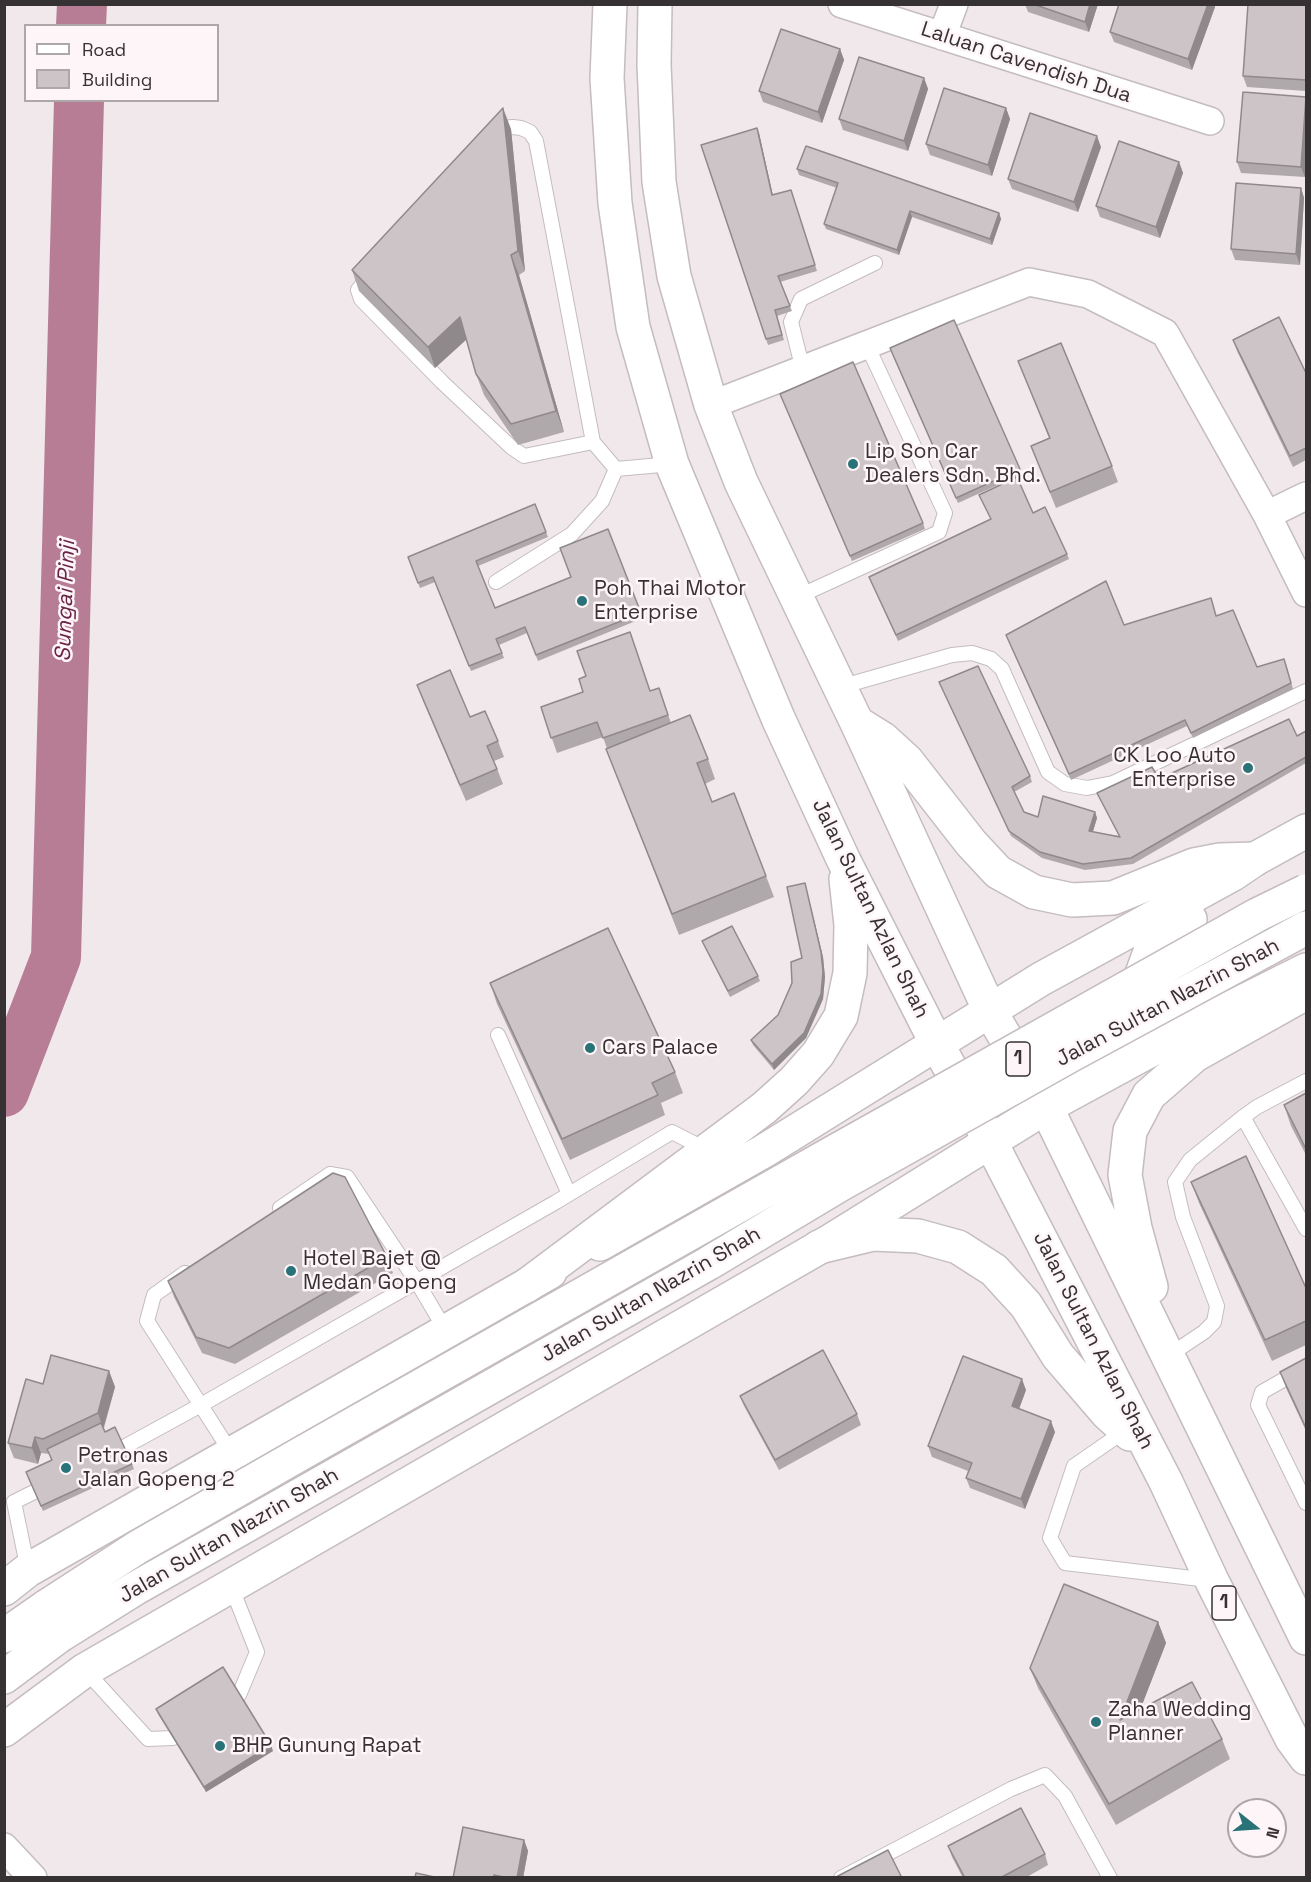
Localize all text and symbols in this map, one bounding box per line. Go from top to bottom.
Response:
street label: Laluan Cavendish Dua [918,17,1134,109]
legend [24,24,219,102]
text: Road [82,38,126,61]
text: Building [82,68,152,91]
place label: Lip Son Car Dealers Sdn. Bhd. [865,439,1041,489]
marker: Lip Son Car Dealers Sdn. Bhd. [846,457,860,471]
water label: Sungai Pinji [51,540,81,662]
place label: Poh Thai Motor Enterprise [594,576,746,626]
marker: Poh Thai Motor Enterprise [575,594,589,608]
place label: CK Loo Auto Enterprise [1113,743,1236,793]
marker: CK Loo Auto Enterprise [1241,761,1255,775]
street label: Jalan Sultan Azlan Shah [806,795,934,1023]
street label: Jalan Sultan Nazrin Shah [1052,933,1284,1073]
place label: Cars Palace [602,1035,718,1061]
marker: Cars Palace [583,1041,597,1055]
road number: 1 [1006,1042,1030,1076]
street label: Jalan Sultan Nazrin Shah [537,1222,765,1368]
street label: Jalan Sultan Azlan Shah [1027,1228,1159,1454]
place label: Hotel Bajet @ Medan Gopeng [303,1246,457,1296]
marker: Hotel Bajet @ Medan Gopeng [284,1264,298,1278]
place label: Petronas Jalan Gopeng 2 [78,1443,235,1493]
marker: Petronas Jalan Gopeng 2 [59,1461,73,1475]
street label: Jalan Sultan Nazrin Shah [115,1463,343,1609]
road number: 1 [1212,1586,1236,1620]
place label: Zaha Wedding Planner [1108,1697,1252,1747]
marker: Zaha Wedding Planner [1089,1715,1103,1729]
place label: BHP Gunung Rapat [232,1733,422,1759]
marker: BHP Gunung Rapat [213,1739,227,1753]
north arrow [1227,1798,1287,1858]
text: N [1261,1825,1284,1841]

